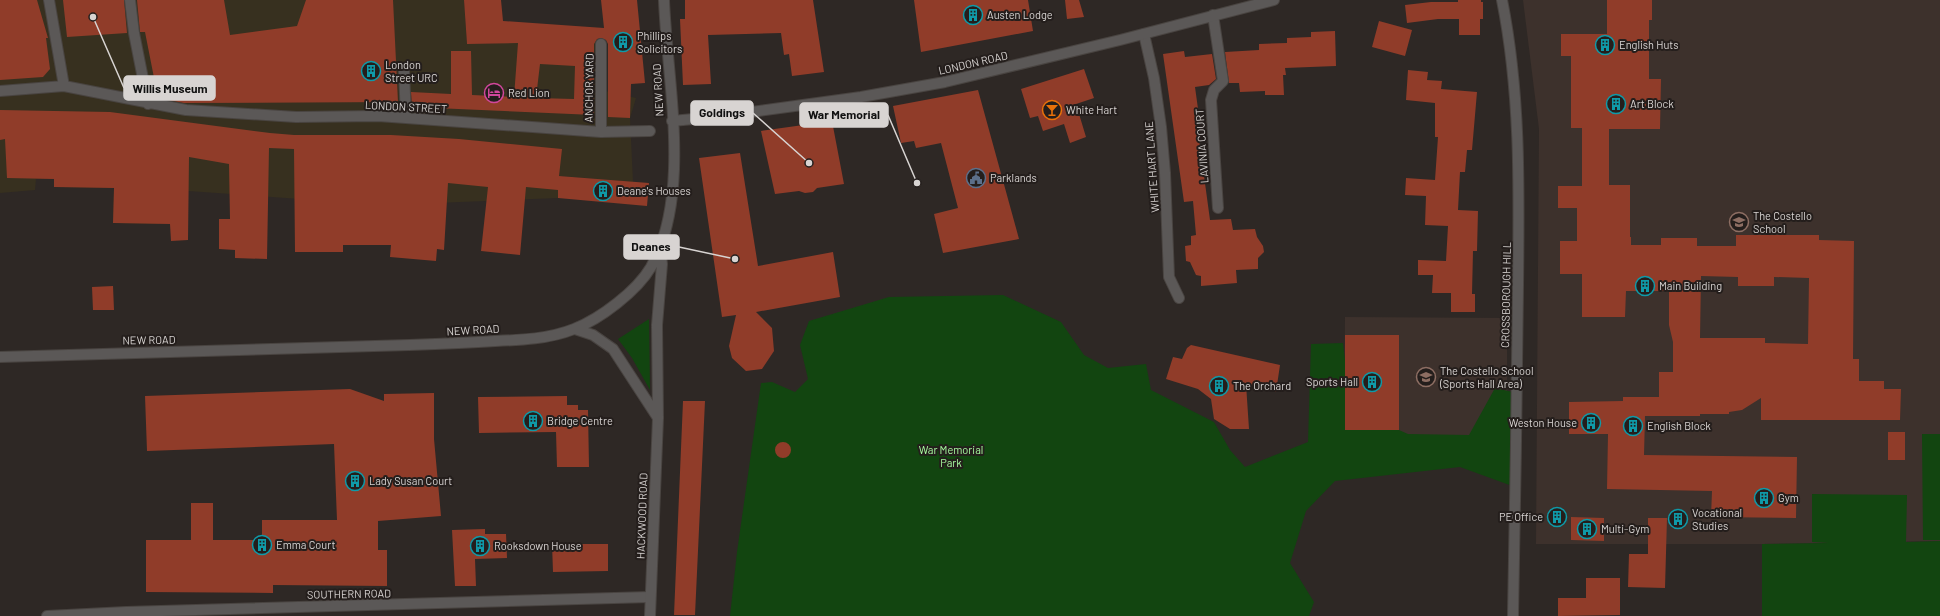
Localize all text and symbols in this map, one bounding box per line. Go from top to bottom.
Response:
building icon: Austen Lodge [962,4,984,26]
place label: Austen Lodge [987,8,1053,21]
place label: Phillips Solicitors [637,29,682,55]
building icon: Phillips Solicitors [612,31,634,53]
building icon: English Huts [1594,34,1616,56]
place label: English Huts [1619,38,1679,51]
street label: LONDON ROAD [937,48,1009,77]
street label: ANCHOR YARD [581,53,596,123]
place label: London Street URC [385,58,438,84]
building icon: London Street URC [360,60,382,82]
street label: NEW ROAD [650,63,665,117]
callout: Willis Museum [124,76,215,100]
text: Willis Museum [132,81,208,95]
hotel icon: Red Lion [483,82,505,104]
place label: Red Lion [508,86,550,99]
building icon: Art Block [1605,93,1627,115]
place label: Art Block [1630,97,1674,110]
street label: LONDON STREET [365,98,447,115]
bar icon: White Hart [1041,99,1063,121]
callout: Goldings [691,101,753,125]
callout: War Memorial [800,103,888,127]
place label: White Hart [1066,103,1117,116]
text: Goldings [699,105,745,119]
text: War Memorial [808,107,880,121]
street label: LAVINIA COURT [1192,108,1211,184]
street label: WHITE HART LANE [1142,121,1161,213]
public building icon: Parklands [965,167,987,189]
place label: Parklands [990,171,1037,184]
building icon: Deane's Houses [592,180,614,202]
place label: Deane's Houses [617,184,691,197]
place label: The Costello School [1753,209,1812,235]
school or university icon: The Costello School [1728,211,1750,233]
callout: Deanes [624,235,679,259]
text: Deanes [631,239,671,253]
street label: CROSSBOROUGH HILL [1498,242,1513,348]
building icon: Main Building [1634,275,1656,297]
place label: Main Building [1659,279,1722,292]
street label: NEW ROAD [446,322,500,337]
street label: NEW ROAD [122,333,176,346]
place label: The Costello School (Sports Hall Area) [1439,364,1534,390]
school or university icon: The Costello School (Sports Hall Area) [1415,366,1437,388]
building icon: Sports Hall [1361,371,1383,393]
building icon: The Orchard [1208,375,1230,397]
place label: Sports Hall [1306,375,1358,388]
place label: The Orchard [1233,379,1291,392]
building icon: Bridge Centre [522,410,544,432]
building icon: Weston House [1580,412,1602,434]
place label: Bridge Centre [547,414,613,427]
building icon: English Block [1622,415,1644,437]
place label: Weston House [1509,416,1577,429]
place label: English Block [1647,419,1711,432]
park label: War Memorial Park [919,443,983,469]
building icon: Lady Susan Court [344,470,366,492]
street label: HACKWOOD ROAD [633,472,650,559]
place label: Lady Susan Court [369,474,452,487]
building icon: Gym [1753,487,1775,509]
place label: Gym [1778,491,1799,504]
building icon: PE Office [1546,506,1568,528]
place label: Vocational Studies [1692,506,1742,532]
building icon: Vocational Studies [1667,508,1689,530]
place label: PE Office [1499,510,1543,523]
building icon: Multi-Gym [1576,518,1598,540]
place label: Multi-Gym [1601,522,1649,535]
building icon: Emma Court [251,534,273,556]
building icon: Rooksdown House [469,535,491,557]
place label: Emma Court [276,538,335,551]
place label: Rooksdown House [494,539,582,552]
street label: SOUTHERN ROAD [307,586,391,601]

